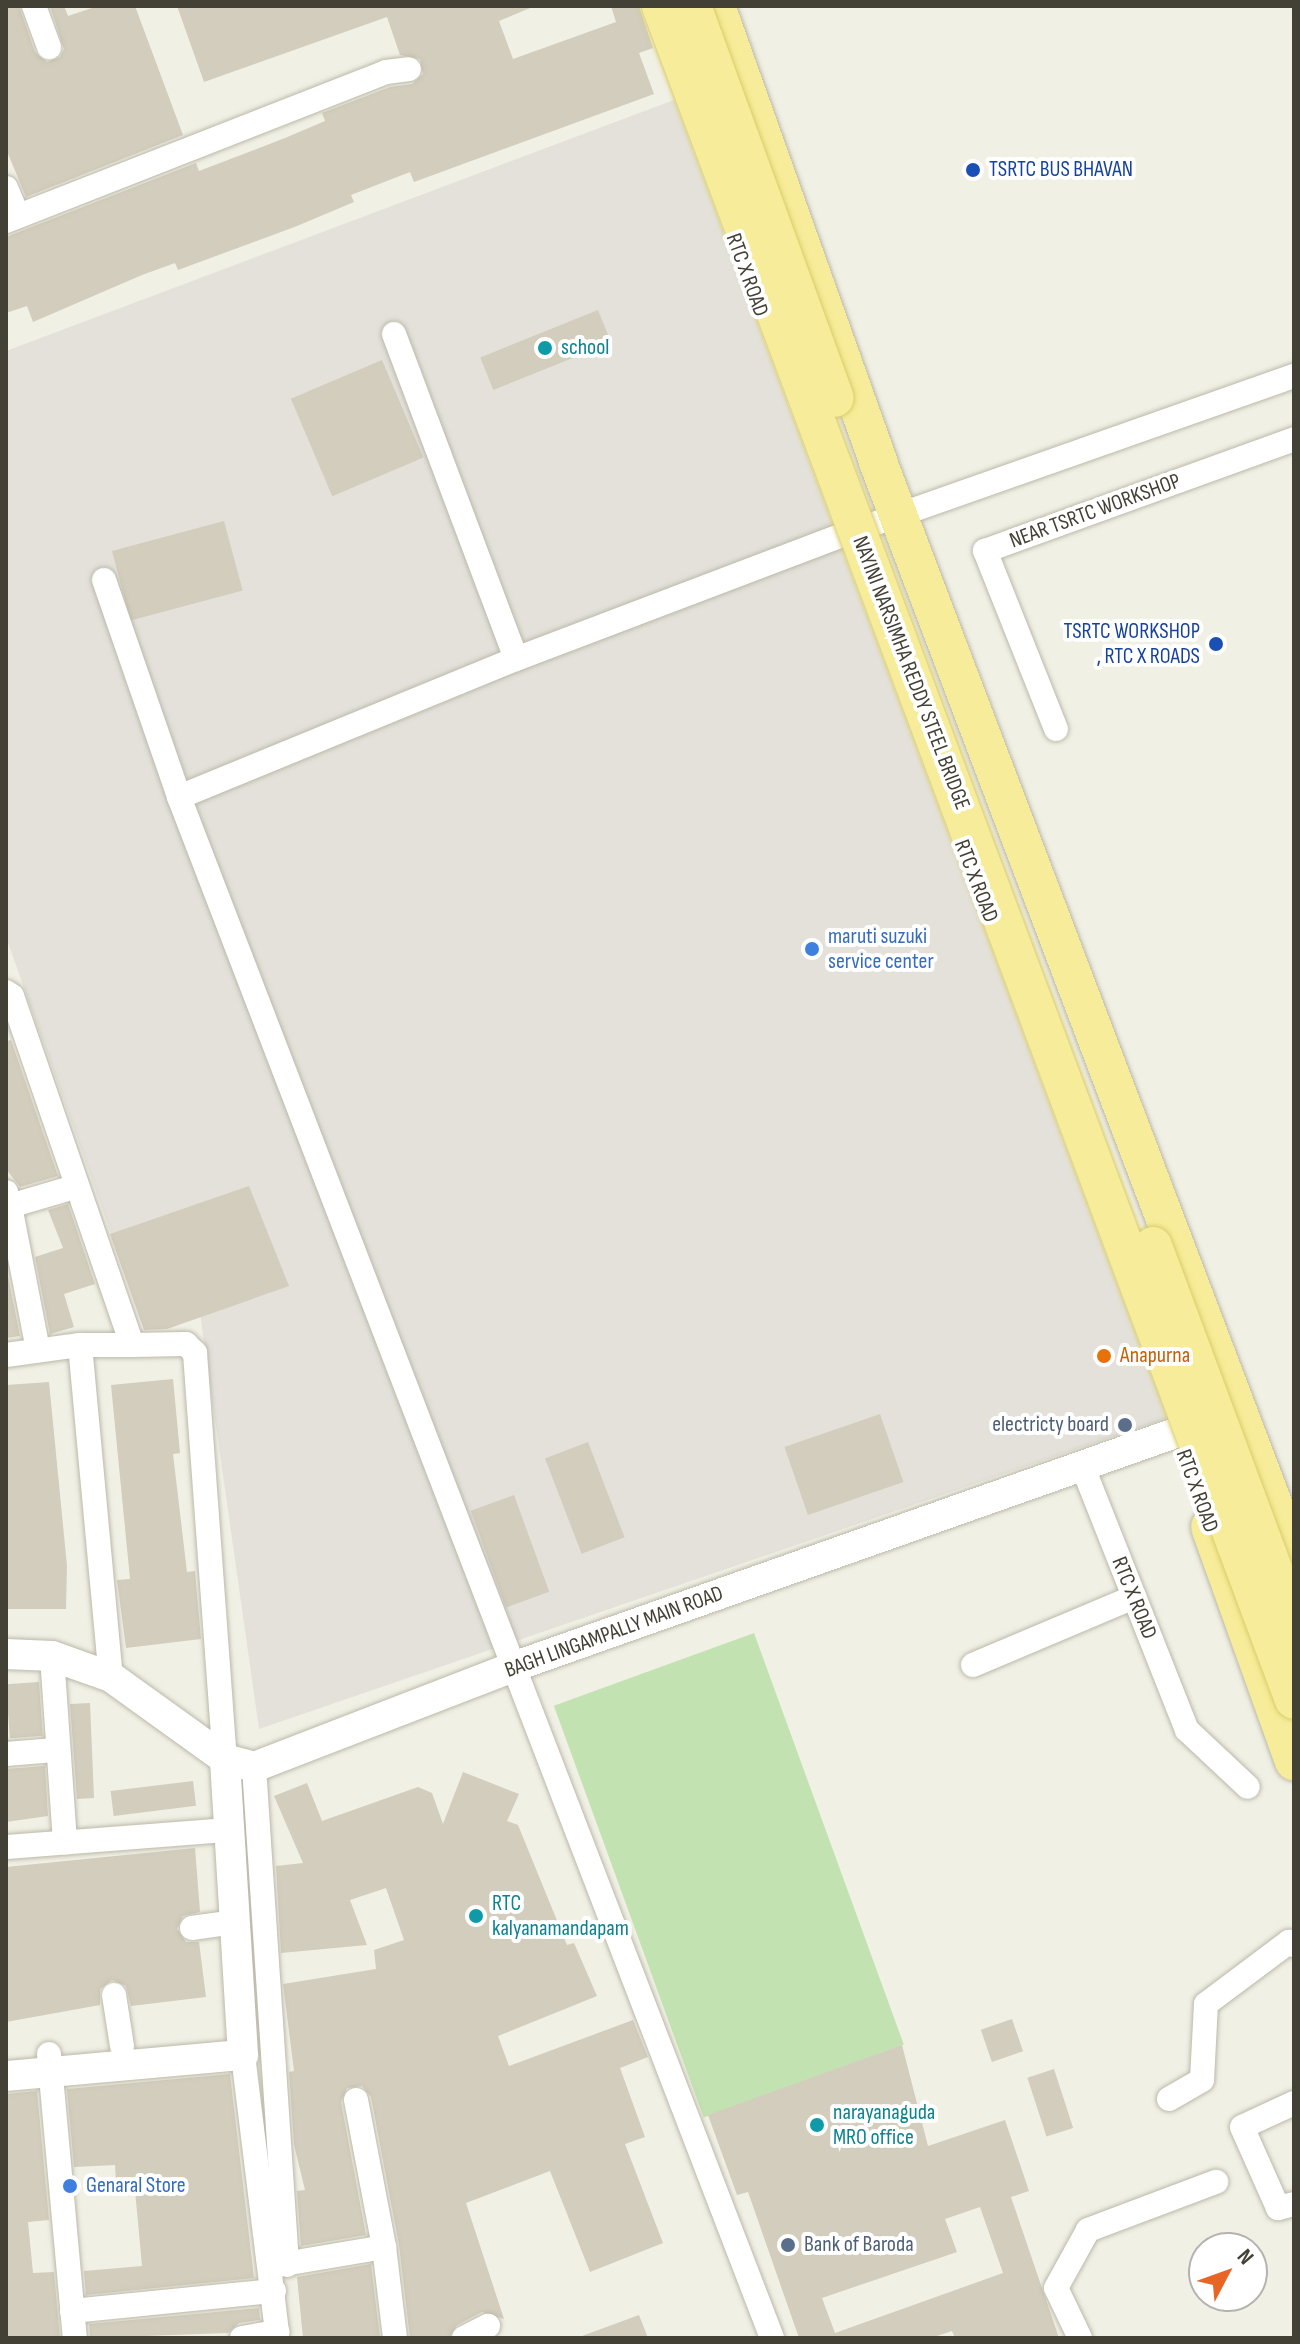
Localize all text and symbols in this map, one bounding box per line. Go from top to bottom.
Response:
place label: TSRTC BUS BHAVAN [989,157,1133,183]
marker: TSRTC BUS BHAVAN [964,161,982,179]
street label: RTC X ROAD [720,230,774,320]
place label: school [561,335,609,361]
marker: school [536,339,554,357]
street label: NEAR TSRTC WORKSHOP [1006,468,1184,554]
street label: NAYINI NARSIMHA REDDY STEEL BRIDGE [847,533,975,813]
place label: TSRTC WORKSHOP , RTC X ROADS [1063,618,1200,670]
marker: TSRTC WORKSHOP , RTC X ROADS [1207,635,1225,653]
street label: RTC X ROAD [948,836,1004,926]
place label: maruti suzuki service center [828,923,934,974]
marker: maruti suzuki service center [803,940,821,958]
place label: Anapurna [1120,1343,1190,1369]
marker: Anapurna [1095,1347,1113,1365]
place label: electricty board [992,1412,1109,1438]
marker: electricty board [1116,1416,1134,1434]
street label: RTC X ROAD [1170,1446,1224,1536]
street label: RTC X ROAD [1106,1553,1162,1643]
street label: BAGH LINGAMPALLY MAIN ROAD [501,1580,727,1684]
place label: RTC kalyanamandapam [492,1890,629,1942]
marker: RTC kalyanamandapam [467,1907,485,1925]
place label: narayanaguda MRO office [833,2099,935,2150]
marker: narayanaguda MRO office [808,2116,826,2134]
place label: Genaral Store [86,2173,186,2199]
marker: Genaral Store [61,2177,79,2195]
place label: Bank of Baroda [804,2232,914,2258]
north arrow [1188,2232,1268,2312]
marker: Bank of Baroda [779,2236,797,2254]
text: N [1231,2244,1259,2271]

